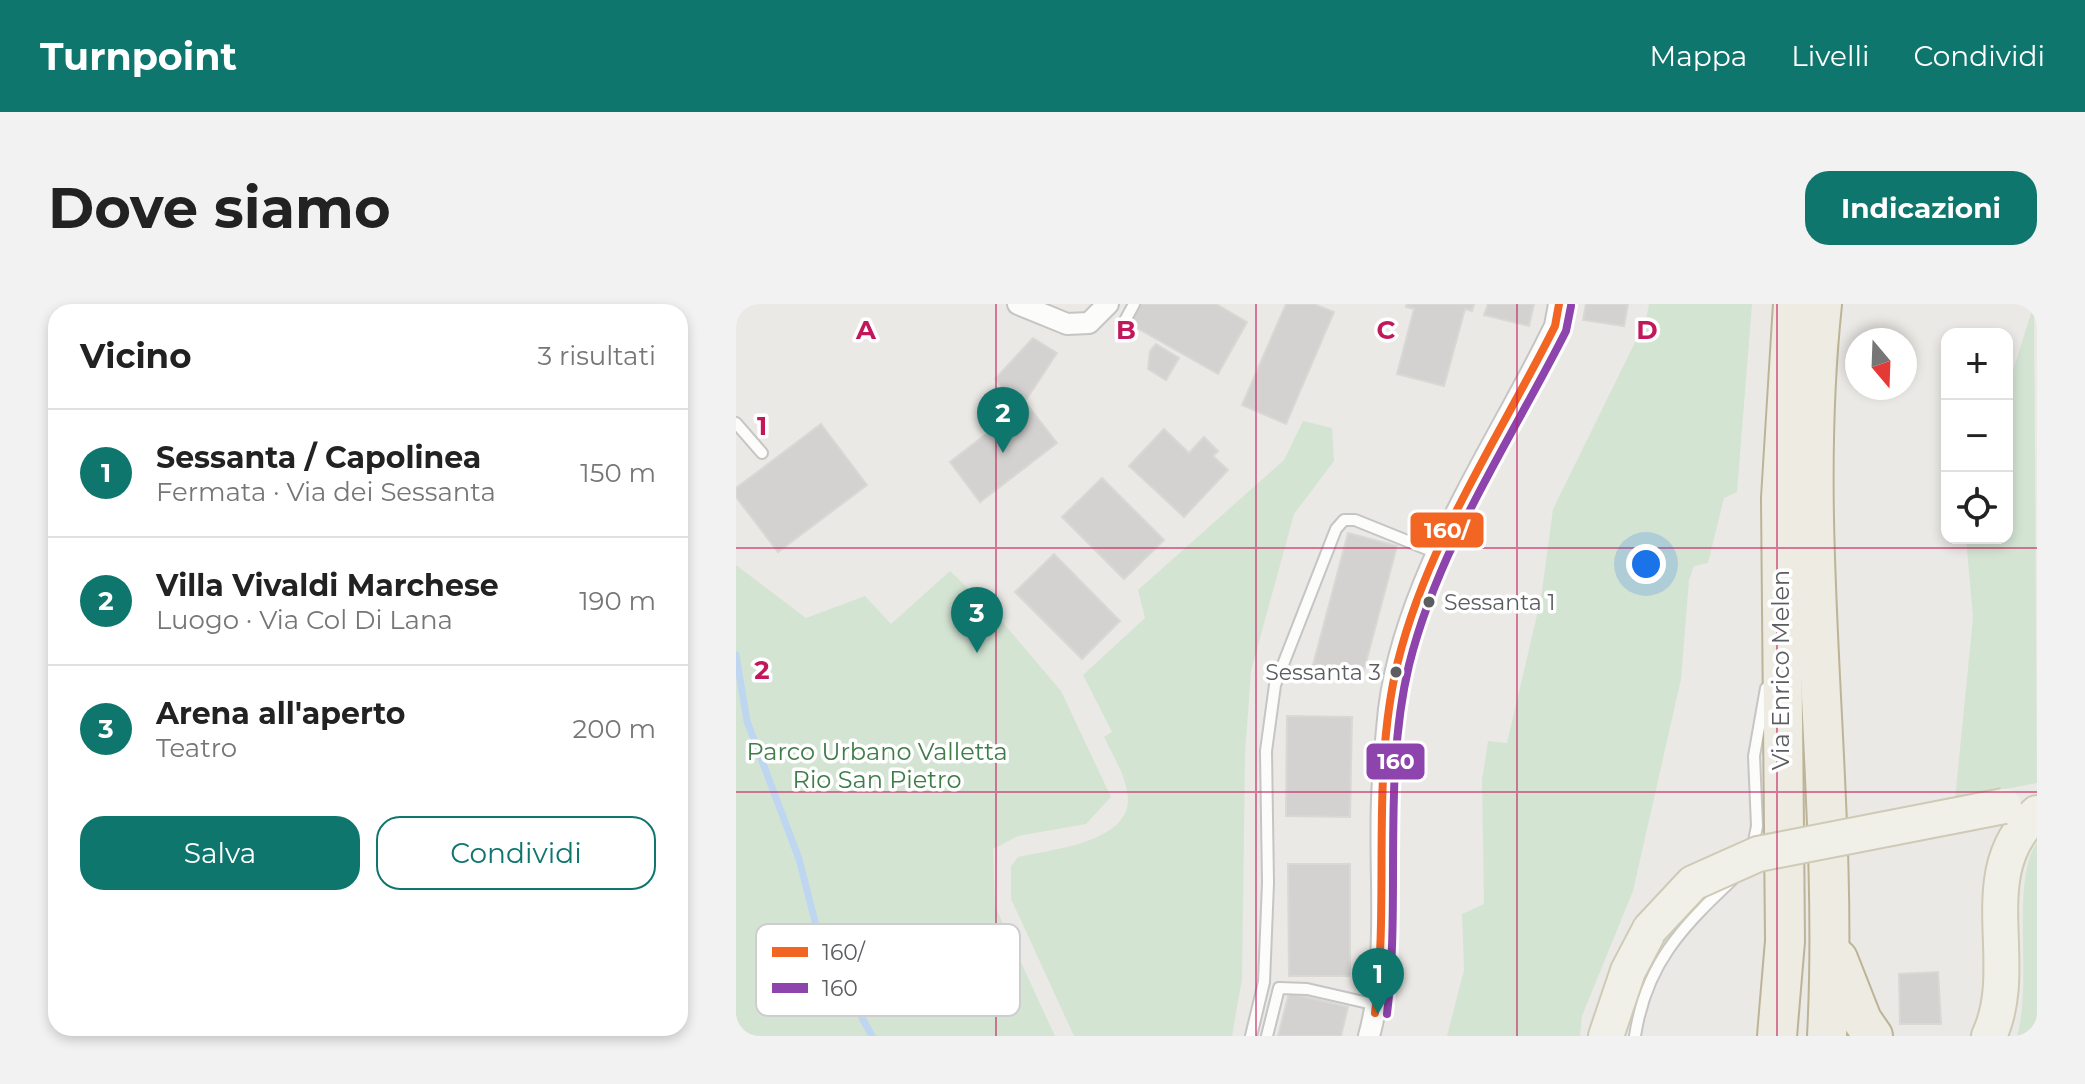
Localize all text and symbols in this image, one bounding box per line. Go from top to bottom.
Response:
text: Turnpoint [40,33,237,80]
text: Mappa [1650,39,1747,73]
text: Livelli [1791,39,1870,73]
text: Condividi [1914,39,2045,73]
button: Indicazioni [1805,171,2037,245]
text: Dove siamo [48,174,391,242]
text: A [855,314,877,346]
text: B [1116,314,1136,346]
text: C [1377,314,1396,346]
text: D [1636,314,1658,346]
north arrow [1845,328,1917,400]
map controls [1941,328,2013,544]
button: + [1941,328,2013,400]
text: Vicino [80,335,192,377]
text: 3 risultati [537,340,656,372]
pin: 2 [977,387,1029,453]
button: − [1941,400,2013,472]
text: 1 [757,410,767,442]
text: Sessanta / Capolinea [156,439,481,476]
text: 1 [101,457,111,489]
text: 150 m [580,457,656,489]
button: locate [1941,472,2013,544]
text: Fermata · Via dei Sessanta [156,476,496,508]
line badge: 160/ [1409,511,1485,549]
text: 160/ [1424,517,1471,544]
your location [1626,544,1666,584]
text: Villa Vivaldi Marchese [156,567,499,604]
street label: Via Enrico Melen [1766,570,1795,770]
text: 2 [98,585,114,617]
text: 190 m [579,585,656,617]
pin: 3 [951,587,1003,653]
place label: Sessanta 1 [1444,589,1555,616]
marker: Sessanta 1 [1421,594,1437,610]
text: Luogo · Via Col Di Lana [156,604,453,636]
text: 2 [754,654,770,686]
place label: Sessanta 3 [1265,659,1381,686]
marker: Sessanta 3 [1388,664,1404,680]
text: Arena all'aperto [156,695,406,732]
text: 3 [98,713,114,745]
text: 200 m [572,713,656,745]
text: Teatro [156,732,237,764]
park label: Parco Urbano Valletta Rio San Pietro [746,737,1008,794]
line badge: 160 [1365,742,1426,781]
text: 160 [1377,748,1415,775]
button: Salva [80,816,360,890]
button: Condividi [376,816,656,890]
legend [756,924,1020,1016]
text: 160/ [822,939,866,966]
pin: 1 [1352,948,1404,1014]
text: 160 [822,975,858,1002]

